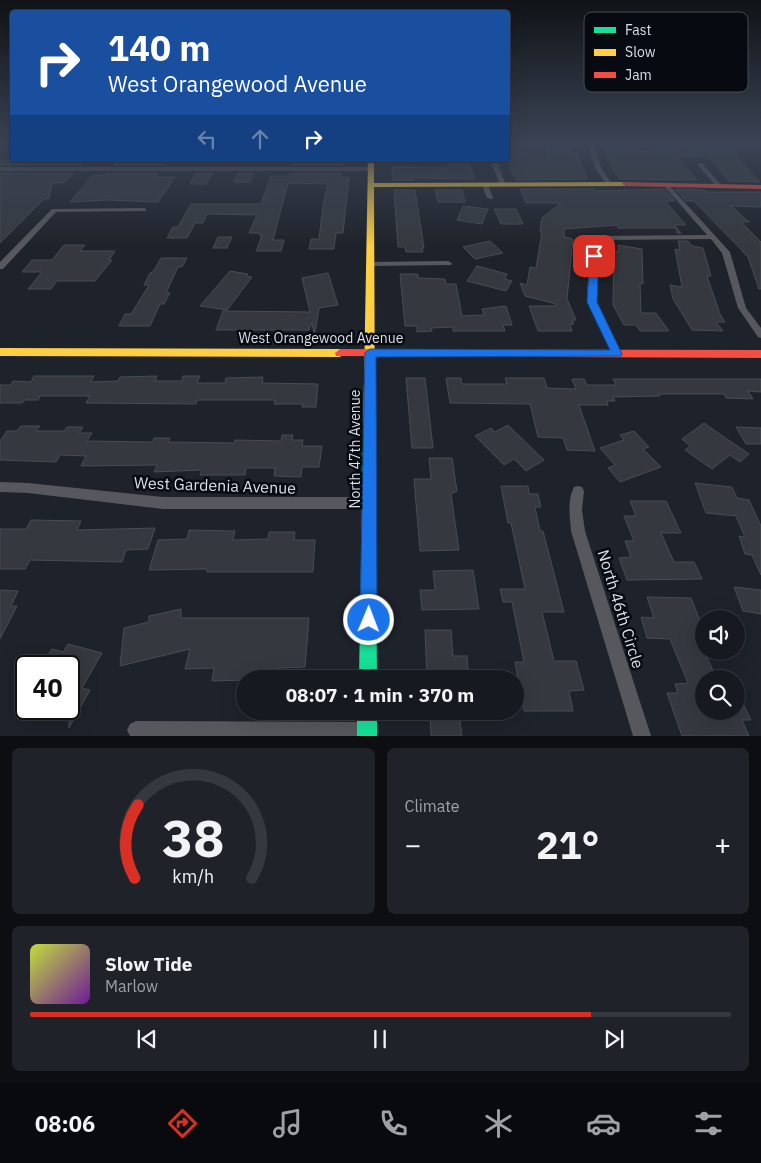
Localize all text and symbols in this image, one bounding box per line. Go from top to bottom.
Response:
legend [584,12,748,92]
text: Fast [625,21,651,39]
text: 140 m [108,25,211,71]
icon: right [25,30,90,95]
text: Slow [625,43,656,61]
text: Jam [625,66,652,84]
text: West Orangewood Avenue [108,69,367,98]
icon: left [193,125,221,153]
icon: ahead [246,125,274,153]
icon: right [299,125,327,153]
pin [573,235,615,277]
icon: arrive [580,242,608,270]
street label: West Orangewood Avenue [239,329,404,347]
street label: North 47th Avenue [346,389,364,508]
street label: West Gardenia Avenue [134,472,297,498]
street label: North 46th Circle [593,547,649,671]
position arrow [342,593,394,645]
map controls [695,610,745,720]
button: sound [695,610,745,660]
speed limit sign: 40 [15,655,80,720]
button: search [695,670,745,720]
text: 08:07 · 1 min · 370 m [286,683,474,707]
text: Climate [405,796,460,816]
text: 38 [162,804,224,871]
text: 21° [536,820,599,869]
text: − [405,826,421,863]
text: + [714,826,731,863]
text: km/h [172,865,214,888]
text: Slow Tide [105,952,192,976]
text: Marlow [105,976,158,996]
icon: previous [133,1025,161,1053]
icon: pause [366,1025,394,1053]
icon: next [600,1025,628,1053]
icon: directions [165,1106,200,1141]
icon: music [270,1106,305,1141]
icon: phone [376,1106,411,1141]
icon: climate [481,1106,516,1141]
icon: car [586,1106,621,1141]
icon: filters [691,1106,726,1141]
text: 08:06 [35,1109,95,1138]

